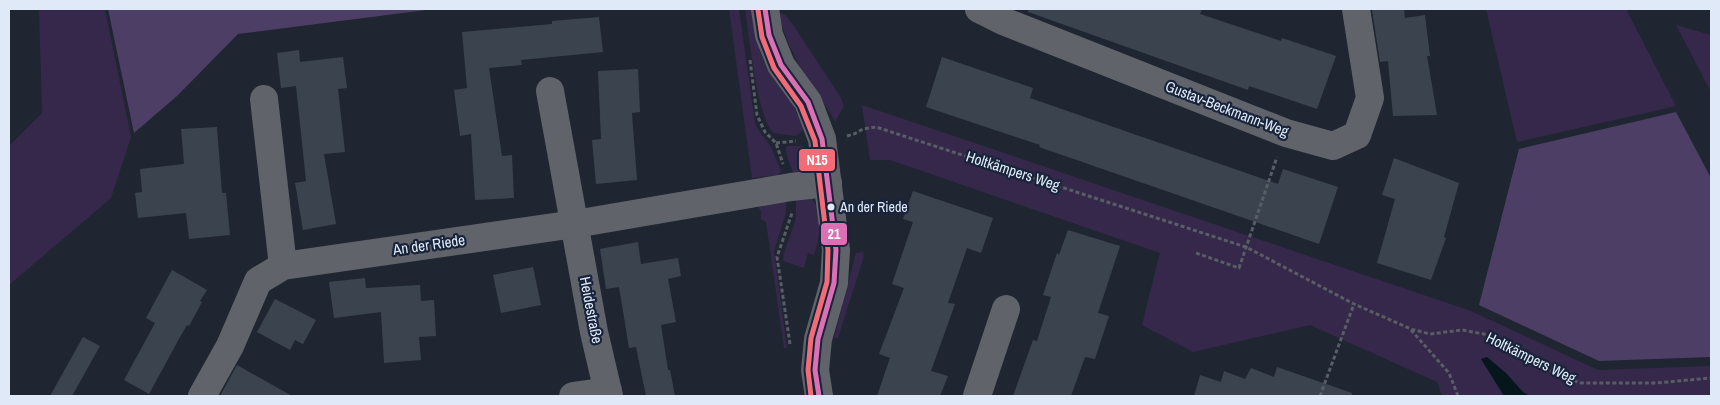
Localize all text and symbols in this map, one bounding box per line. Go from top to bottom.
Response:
street label: Gustav-Beckmann-Weg [1163,75,1292,142]
street label: Holtkämpers Weg [964,145,1063,196]
line badge: N15 [798,148,836,172]
text: N15 [806,151,828,169]
place label: An der Riede [839,198,908,216]
marker: An der Riede [826,202,836,212]
line badge: 21 [820,222,848,246]
text: 21 [828,225,841,243]
street label: An der Riede [391,229,466,260]
street label: Heidestraße [575,275,608,345]
street label: Holtkämpers Weg [1483,327,1580,388]

